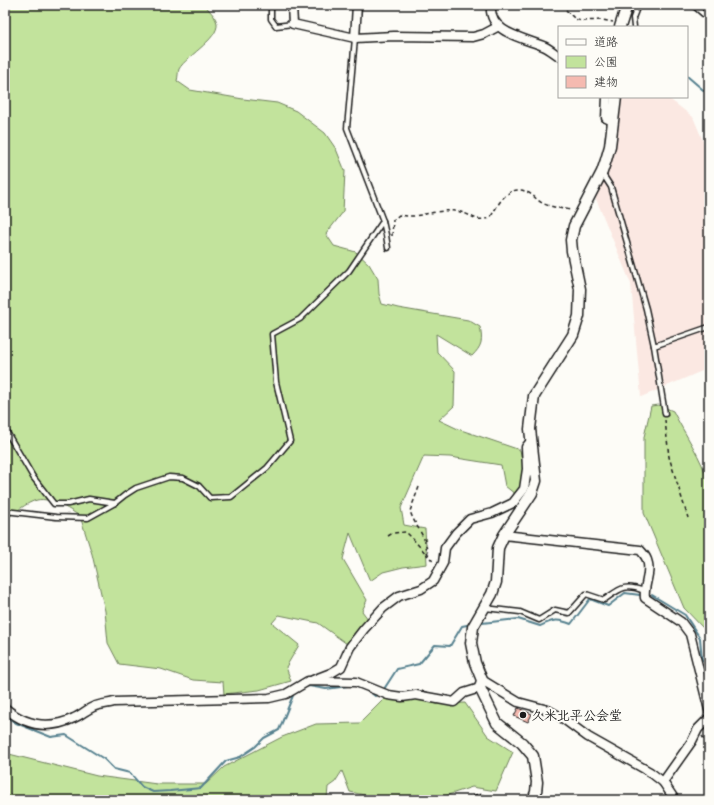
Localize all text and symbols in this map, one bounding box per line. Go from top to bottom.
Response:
legend [558,26,688,98]
text: 道路 [594,33,618,50]
text: 公園 [594,53,618,70]
text: 建物 [594,73,618,90]
place label: 久米北平公会堂 [531,706,622,724]
marker: 久米北平公会堂 [518,710,528,720]

